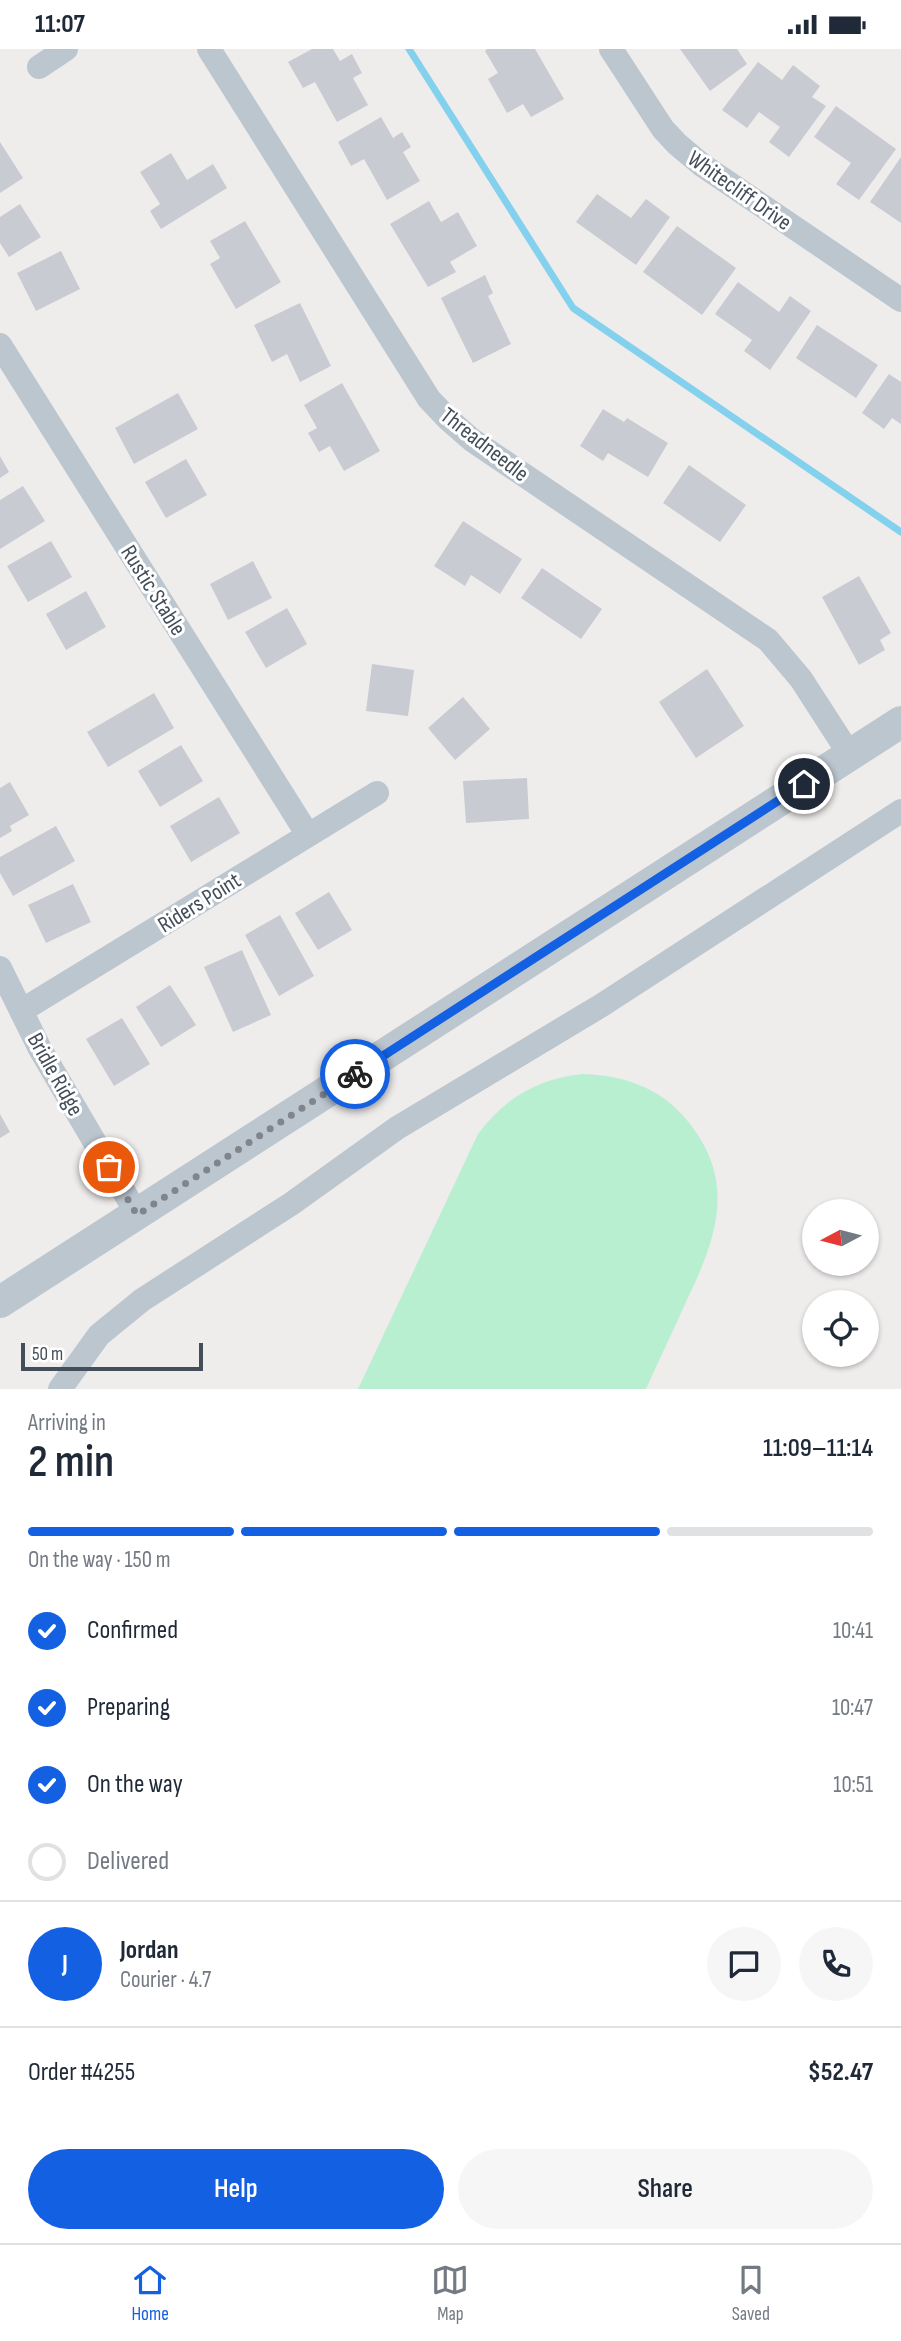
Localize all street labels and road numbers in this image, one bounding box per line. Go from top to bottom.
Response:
street label: Whitecliff Drive [682,145,797,237]
street label: Threadneedle [435,402,534,488]
street label: Rustic Stable [114,540,192,641]
street label: Riders Point [153,866,246,939]
street label: Bridle Ridge [21,1028,89,1121]

